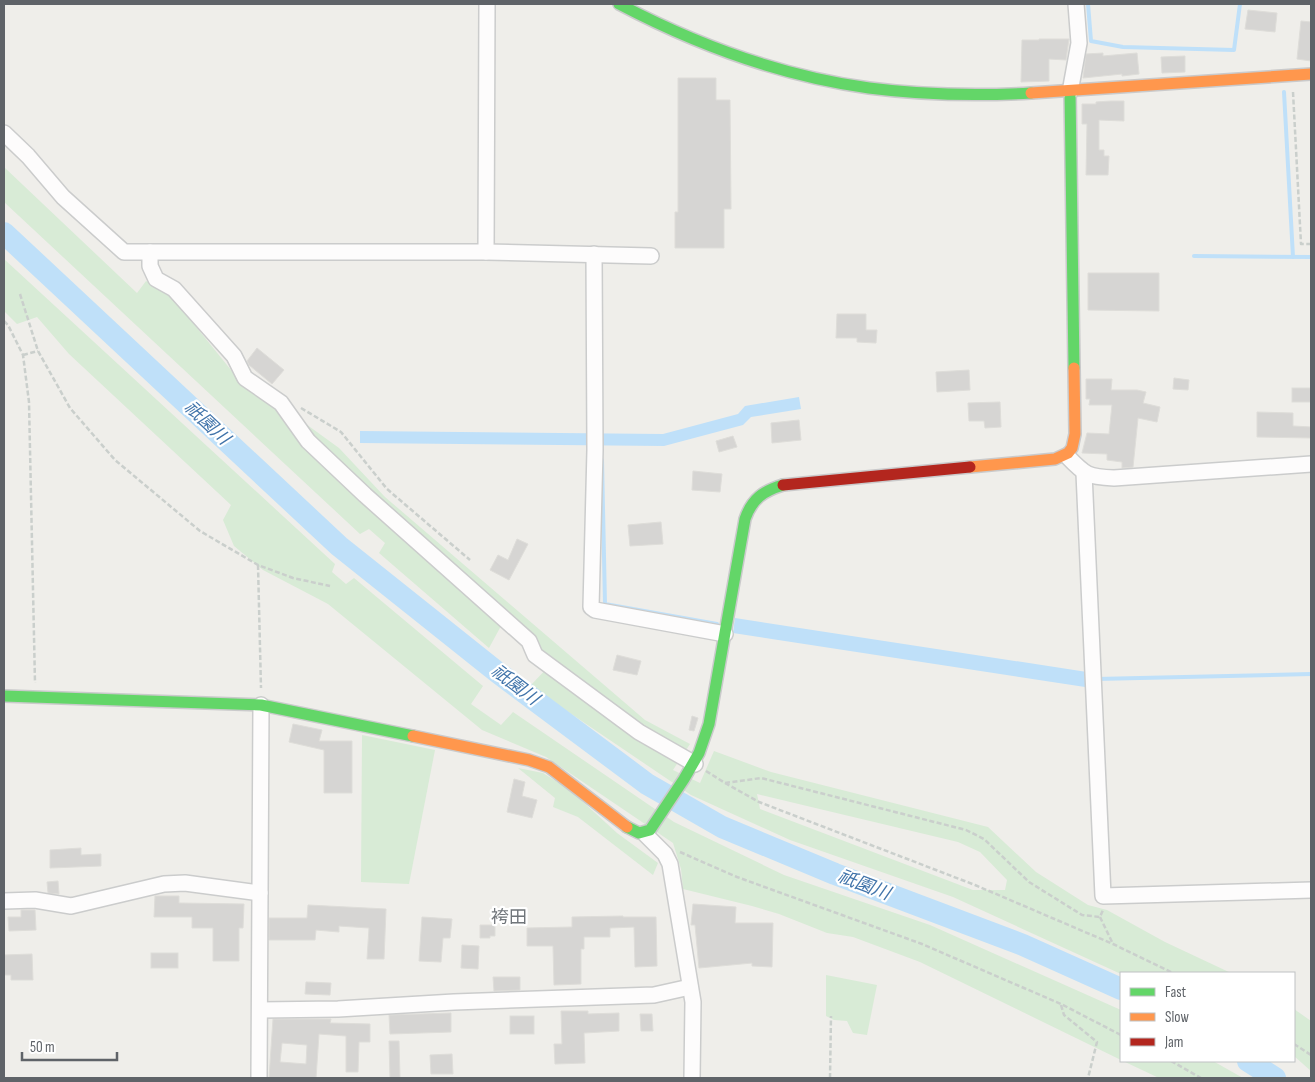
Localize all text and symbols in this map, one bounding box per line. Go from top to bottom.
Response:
water label: 祇園川 [180,397,235,450]
water label: 祇園川 [487,660,544,711]
water label: 祇園川 [835,866,895,905]
district label: 袴田 [491,907,527,928]
legend [1120,972,1295,1062]
text: Fast [1165,983,1187,1002]
text: Slow [1165,1008,1189,1027]
scale bar [22,1030,118,1062]
text: Jam [1164,1033,1183,1052]
text: 50 m [30,1038,55,1057]

